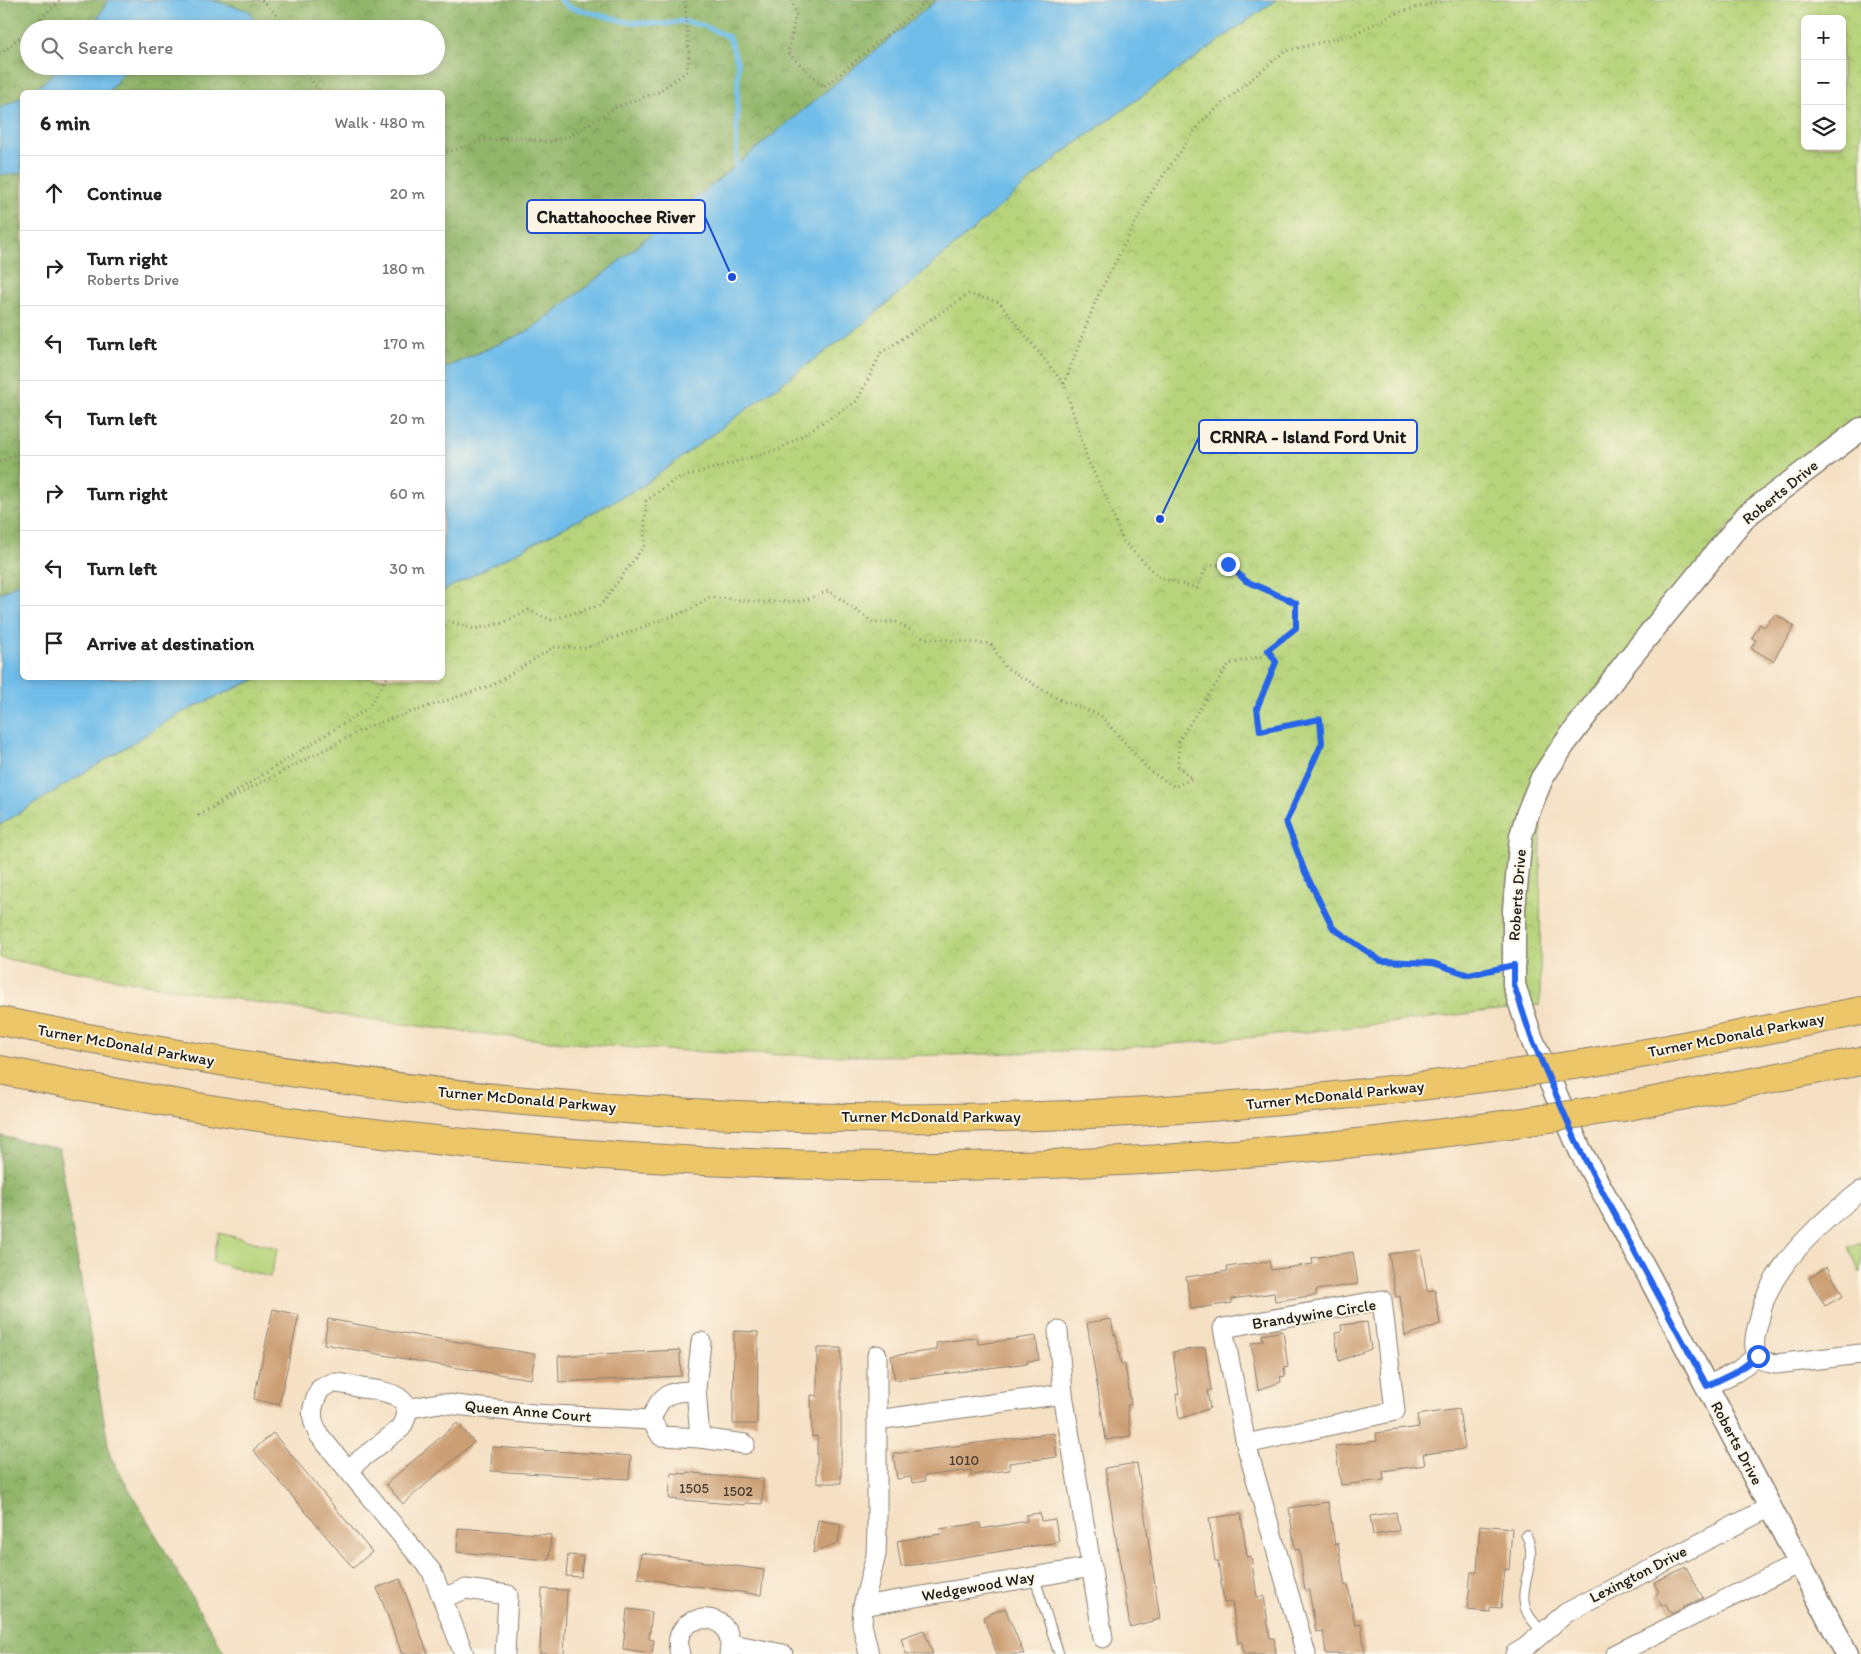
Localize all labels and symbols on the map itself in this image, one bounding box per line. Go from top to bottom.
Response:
callout: Chattahoochee River [527,200,705,233]
text: Chattahoochee River [537,206,696,228]
callout: CRNRA - Island Ford Unit [1199,420,1417,453]
text: CRNRA - Island Ford Unit [1210,426,1406,448]
street label: Roberts Drive [1738,456,1822,528]
route end [1217,553,1240,576]
street label: Roberts Drive [1504,848,1530,942]
street label: Turner McDonald Parkway [1646,1008,1826,1061]
street label: Turner McDonald Parkway [36,1020,216,1070]
street label: Turner McDonald Parkway [1245,1076,1426,1114]
street label: Turner McDonald Parkway [437,1082,618,1116]
street label: Turner McDonald Parkway [841,1107,1021,1126]
street label: Brandywine Circle [1251,1295,1377,1333]
route start [1747,1345,1770,1368]
street label: Queen Anne Court [464,1396,592,1426]
street label: Roberts Drive [1707,1398,1767,1488]
house number: 1010 [949,1452,979,1469]
house number: 1505 [679,1480,709,1497]
house number: 1502 [723,1483,754,1500]
street label: Lexington Drive [1586,1541,1690,1607]
street label: Wedgewood Way [920,1567,1036,1605]

